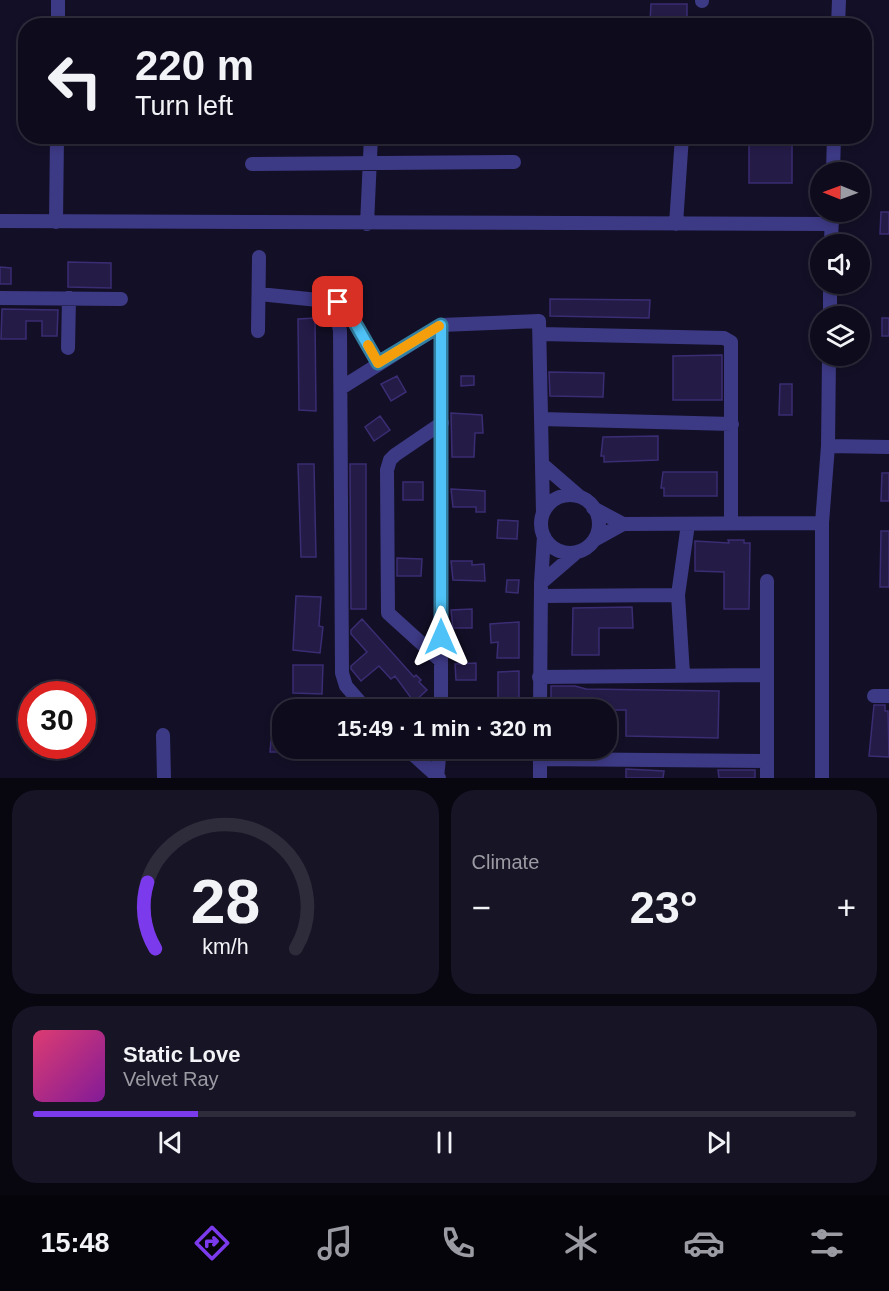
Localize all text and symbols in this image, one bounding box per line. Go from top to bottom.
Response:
icon: left [36,42,114,120]
text: 220 m [135,42,254,89]
text: Turn left [135,91,233,121]
north arrow [810,162,870,222]
map controls [810,162,870,366]
button: sound [810,234,870,294]
pin [312,276,363,327]
icon: arrive [321,285,354,318]
button: layers [810,306,870,366]
position arrow [409,605,473,669]
speed limit sign: 30 [18,681,96,759]
text: 15:49 · 1 min · 320 m [337,716,552,741]
text: Climate [472,851,539,873]
text: 28 [191,867,260,936]
text: 23° [630,882,698,933]
text: − [472,889,491,926]
text: + [837,889,856,926]
text: km/h [202,935,248,959]
text: Static Love [123,1042,240,1067]
text: Velvet Ray [123,1068,219,1090]
icon: previous [154,1126,187,1159]
icon: pause [428,1126,461,1159]
icon: next [702,1126,735,1159]
icon: directions [191,1222,233,1264]
icon: music [314,1222,356,1264]
icon: phone [437,1222,479,1264]
icon: climate [560,1222,602,1264]
icon: car [683,1222,725,1264]
icon: filters [806,1222,848,1264]
text: 15:48 [41,1228,110,1258]

